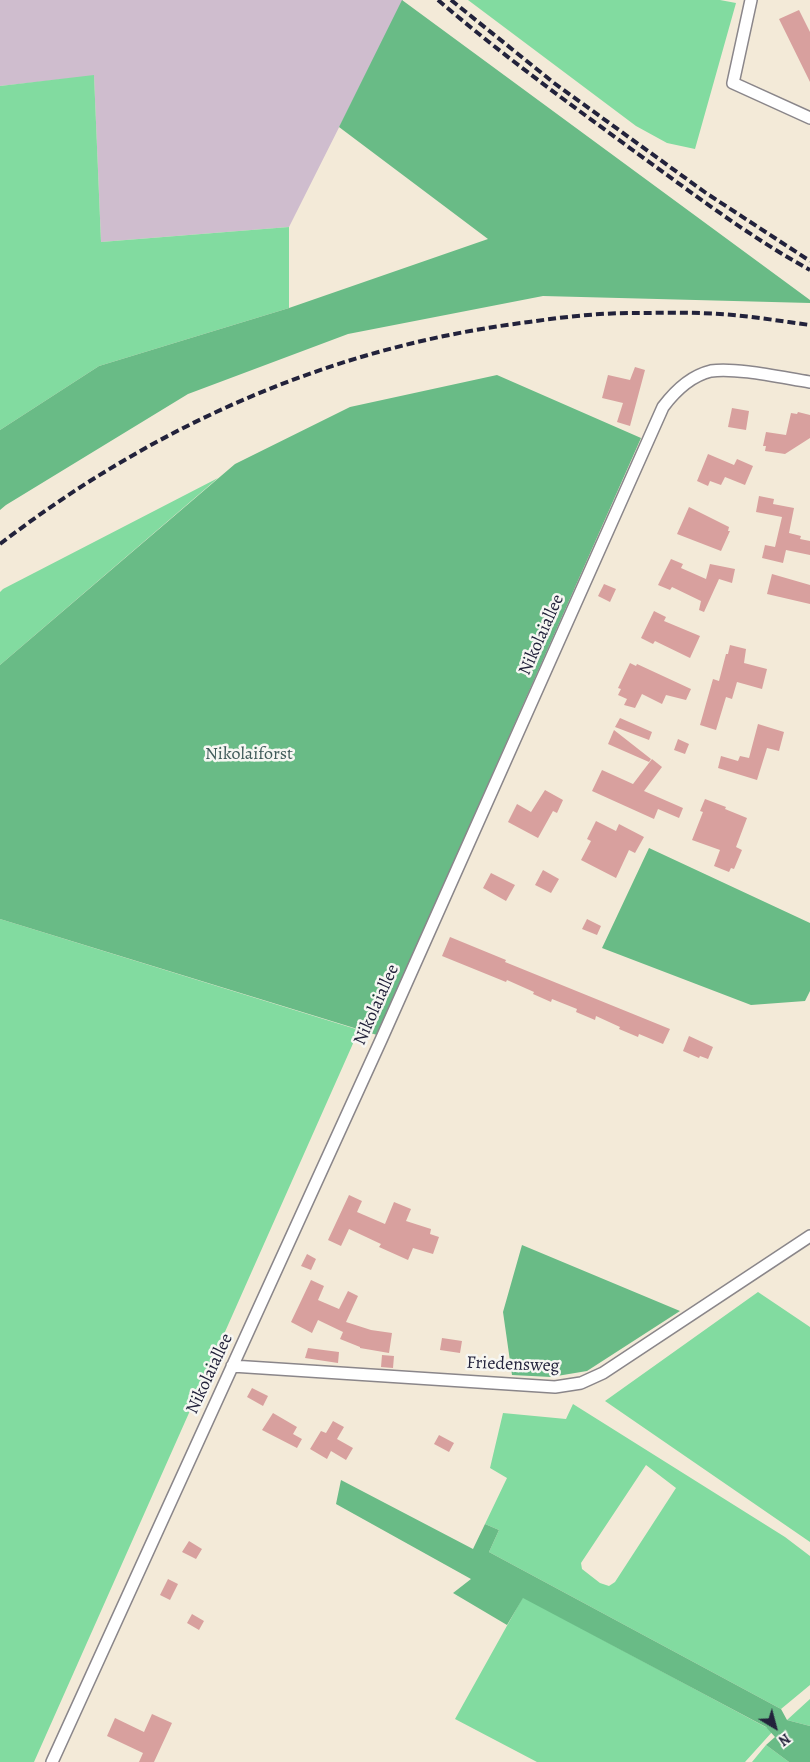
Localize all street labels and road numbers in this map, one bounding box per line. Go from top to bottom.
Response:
street label: Nikolaiallee [515,591,569,679]
street label: Nikolaiallee [350,961,404,1049]
street label: Nikolaiallee [182,1330,238,1418]
street label: Friedensweg [466,1353,560,1377]

